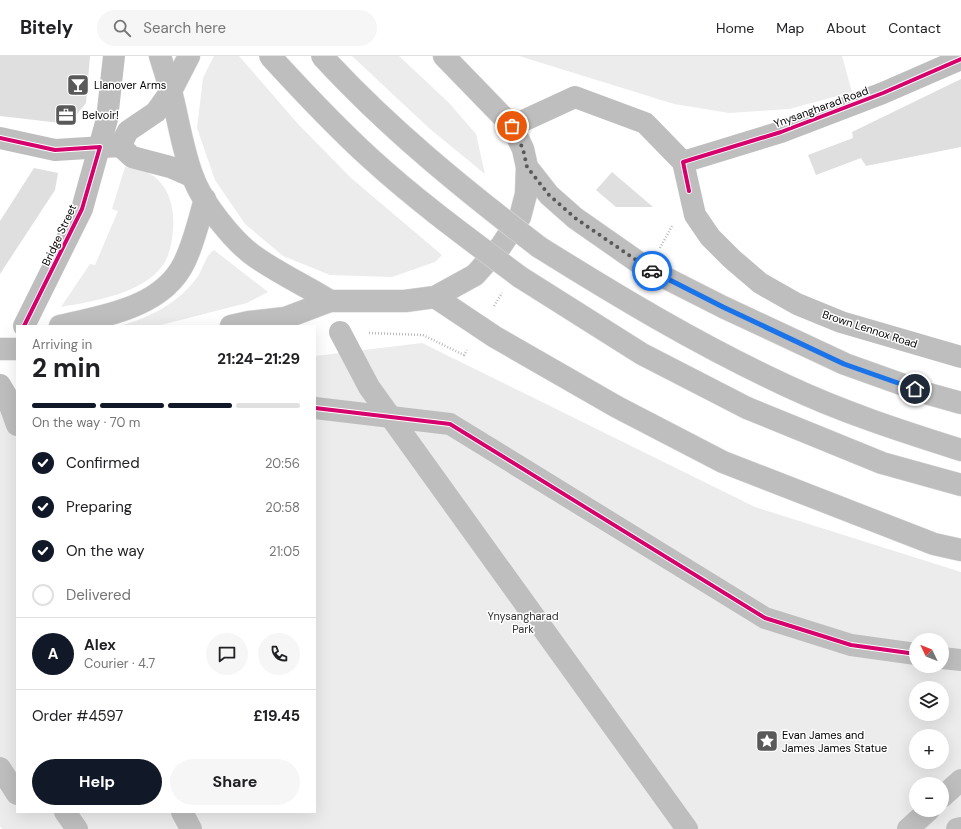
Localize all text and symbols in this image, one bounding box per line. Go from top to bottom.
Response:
search box [97,10,377,46]
text: Bitely [20,15,73,40]
icon: search [111,17,133,39]
text: Search here [143,18,226,38]
text: Home [716,19,754,37]
text: Map [776,19,804,37]
text: About [826,19,866,37]
text: Contact [888,19,941,37]
bar icon: Llanover Arms [65,72,91,98]
place label: Llanover Arms [94,78,166,92]
street label: Ynysangharad Road [772,83,870,131]
office icon: Belvoir! [53,102,79,128]
place label: Belvoir! [82,108,119,122]
pin [495,109,529,143]
icon: bag [501,115,523,137]
street label: Bridge Street [39,202,79,268]
courier [632,251,672,291]
icon: car [641,260,663,282]
street label: Brown Lennox Road [821,307,919,351]
text: Arriving in [32,336,92,353]
text: 21:24–21:29 [217,349,300,369]
text: 2 min [32,351,101,385]
pin [898,372,932,406]
icon: home [904,378,926,400]
text: On the way · 70 m [32,414,140,431]
icon: check [32,452,54,474]
text: Confirmed [66,453,140,473]
text: 20:56 [265,455,300,472]
icon: check [32,496,54,518]
text: Preparing [66,497,132,517]
text: 20:58 [265,499,300,516]
icon: check [32,540,54,562]
text: On the way [66,541,145,561]
text: 21:05 [269,543,300,560]
text: Delivered [66,585,131,605]
park label: Ynysangharad Park [487,609,559,636]
button: chat [206,633,248,675]
button: phone [258,633,300,675]
north arrow [909,633,949,673]
map controls [909,633,949,817]
text: Alex [84,635,116,655]
text: A [48,644,58,664]
text: Courier · 4.7 [84,655,155,672]
button: layers [909,681,949,721]
text: Order #4597 [32,706,123,726]
text: £19.45 [253,706,300,726]
place icon: Evan James and James James Statue [754,728,780,754]
place label: Evan James and James James Statue [782,728,887,755]
button: + [909,729,949,769]
button: Help [32,759,162,805]
button: Share [170,759,300,805]
button: − [909,777,949,817]

